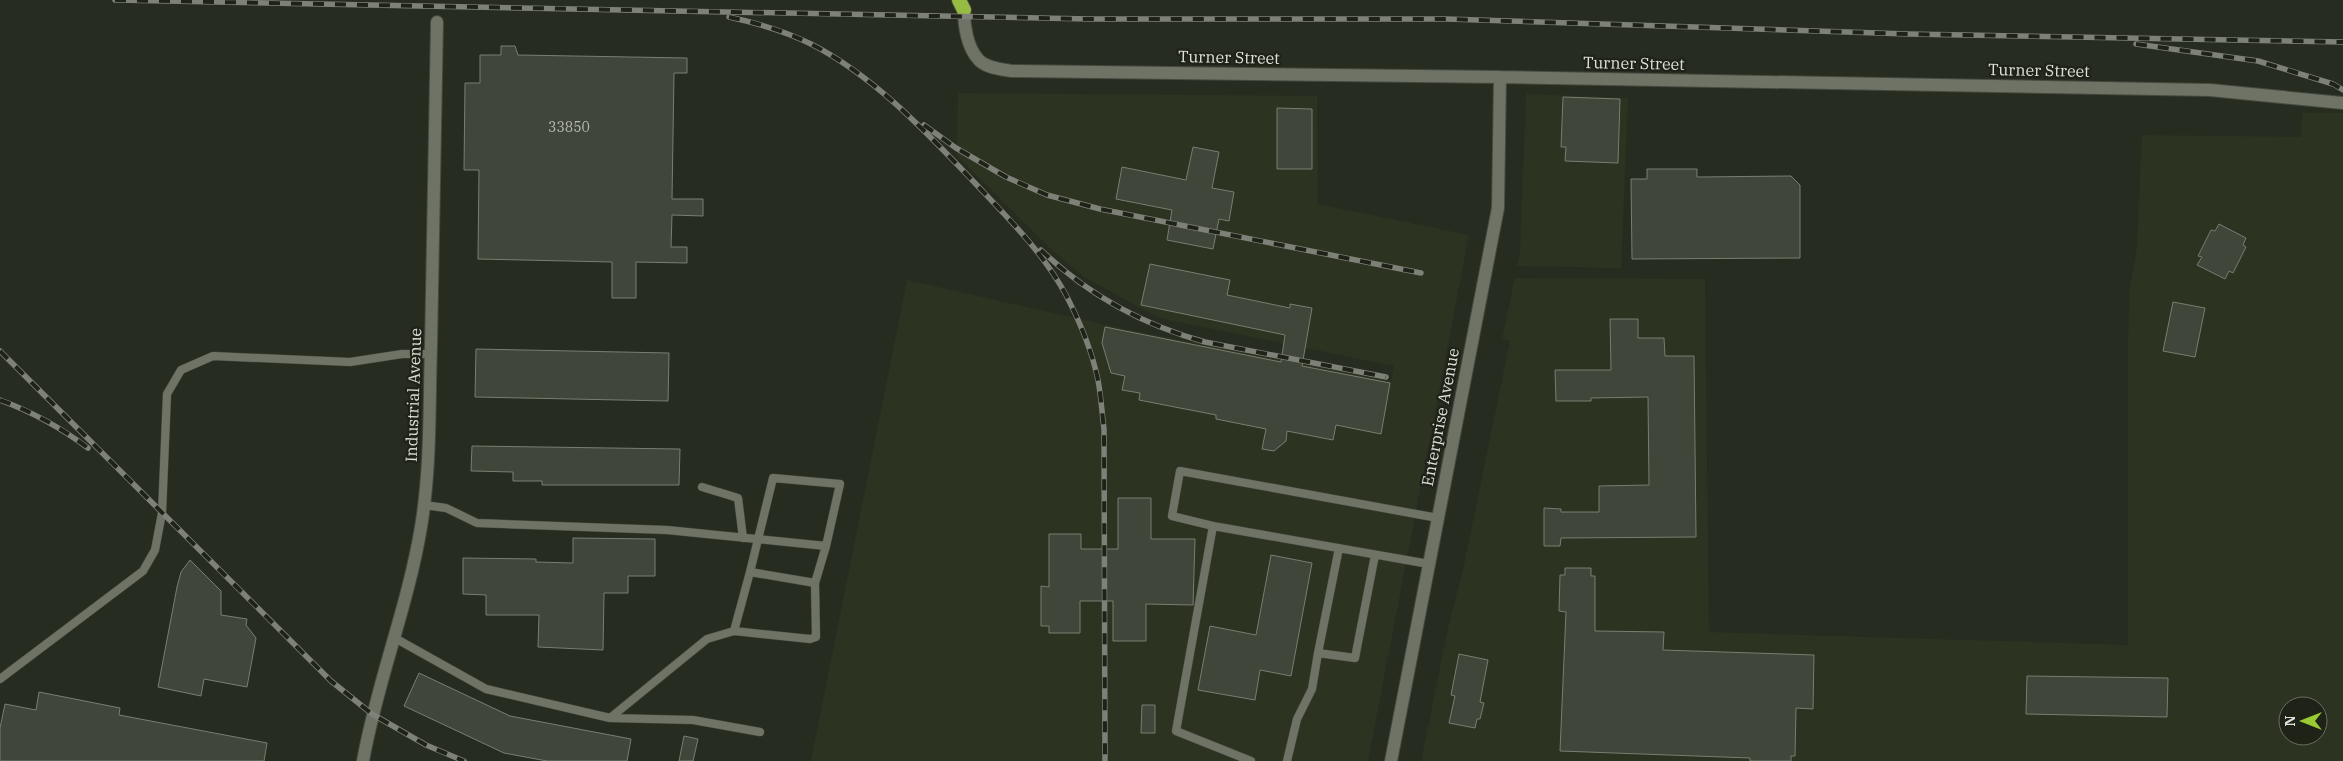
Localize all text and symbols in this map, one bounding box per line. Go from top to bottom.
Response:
street label: Turner Street [1178,46,1280,68]
street label: Turner Street [1583,52,1685,74]
street label: Turner Street [1988,59,2090,81]
house number: 33850 [548,118,590,136]
street label: Industrial Avenue [401,328,425,462]
street label: Enterprise Avenue [1417,346,1463,488]
north arrow [2278,696,2328,746]
text: N [2281,715,2299,727]

